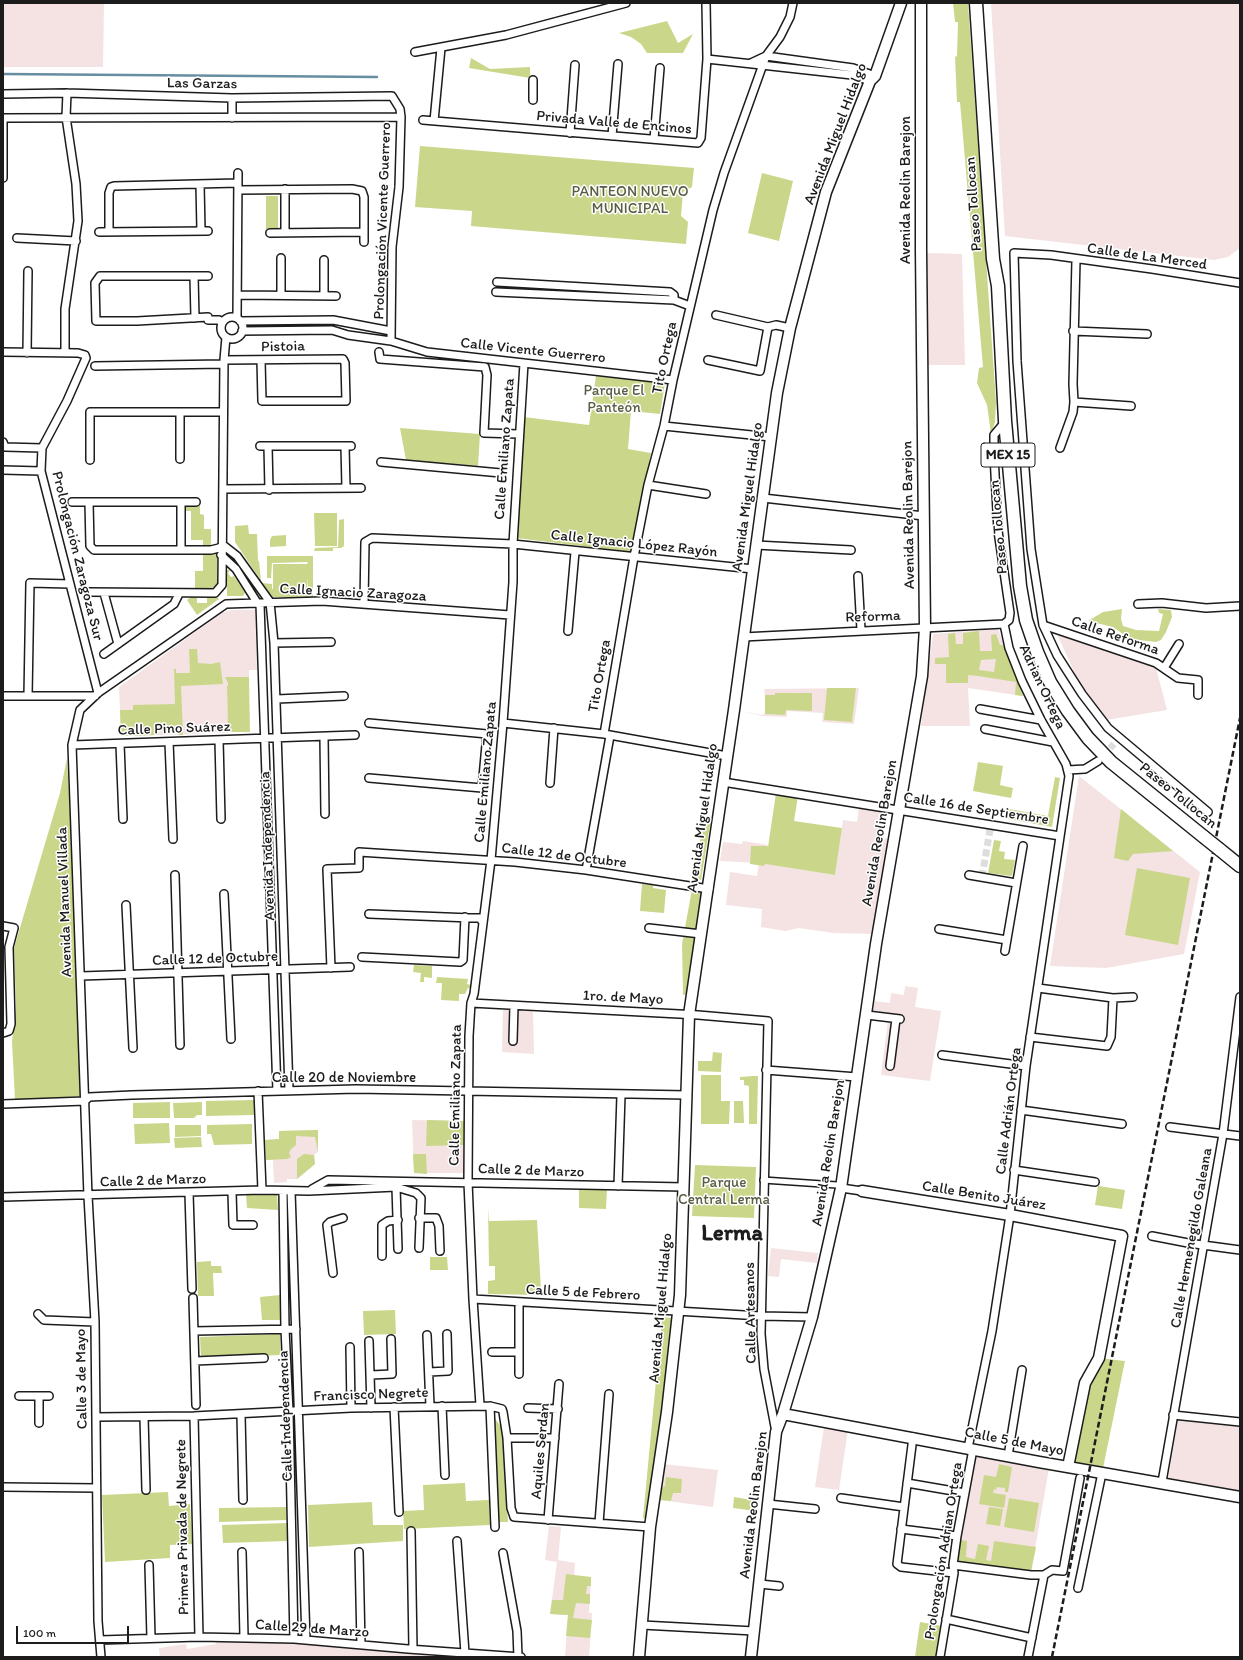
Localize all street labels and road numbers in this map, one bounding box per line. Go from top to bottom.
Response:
street label: Avenida Miguel Hidalgo [801,61,871,207]
street label: Las Garzas [167,74,237,94]
street label: Privada Valle de Encinos [536,107,692,139]
street label: Avenida Reolin Barejon [897,116,915,264]
street label: Prolongación Vicente Guerrero [371,122,395,320]
street label: Paseo Tollocan [962,156,986,252]
street label: Calle de La Merced [1086,240,1208,274]
street label: Tito Ortega [649,320,681,396]
street label: Calle Vicente Guerrero [460,334,606,368]
street label: Pistoia [261,338,305,356]
street label: Calle Emiliano Zapata [491,378,519,520]
street label: Avenida Miguel Hidalgo [729,421,767,573]
street label: Avenida Reolin Barejon [899,441,919,589]
road number: MEX 15 [981,443,1035,467]
street label: Prolongación Zaragoza Sur [47,469,107,643]
street label: Paseo Tollocan [986,479,1012,575]
street label: Calle Ignacio López Rayón [550,526,718,562]
street label: Calle Ignacio Zaragoza [279,580,427,606]
street label: Reforma [845,607,901,627]
street label: Calle Reforma [1069,613,1161,659]
street label: Tito Ortega [585,638,615,714]
street label: Adrian Ortega [1015,642,1069,732]
street label: Calle Emiliano Zapata [471,701,501,843]
street label: Calle Pino Suárez [117,718,231,740]
street label: Avenida Miguel Hidalgo [684,742,722,894]
street label: Avenida Reolin Barejon [858,758,902,908]
street label: Paseo Tollocan [1136,759,1220,833]
street label: Avenida Independencia [256,771,280,921]
street label: Calle 16 de Septiembre [902,789,1050,829]
street label: Avenida Manuel Villada [53,827,77,977]
street label: Calle 12 de Octubre [500,839,628,873]
street label: Calle 12 de Octubre [152,948,278,970]
street label: 1ro. de Mayo [582,987,664,1009]
street label: Calle Emiliano Zapata [446,1024,466,1166]
street label: Calle Adrián Ortega [992,1046,1026,1176]
street label: Calle 20 de Noviembre [272,1069,416,1087]
street label: Avenida Reolin Barejon [809,1078,849,1228]
street label: Calle Hermenegildo Galeana [1167,1146,1217,1330]
street label: Calle 2 de Marzo [477,1160,585,1182]
street label: Calle 2 de Marzo [99,1170,207,1192]
street label: Calle Benito Juárez [921,1177,1047,1215]
street label: Avenida Miguel Hidalgo [645,1232,677,1384]
street label: Calle Artesanos [741,1262,761,1364]
street label: Calle 5 de Febrero [525,1281,641,1305]
street label: Calle 3 de Mayo [72,1328,92,1430]
street label: Calle Independencia [275,1350,297,1482]
street label: Francisco Negrete [313,1384,429,1406]
street label: Aquiles Serdan [528,1402,554,1500]
street label: Calle 5 de Mayo [963,1424,1065,1460]
street label: Avenida Reolin Barejon [736,1430,772,1580]
street label: Primera Privada de Negrete [172,1439,194,1615]
street label: Prolongación Adrian Ortega [921,1461,967,1641]
street label: Calle 29 de Marzo [254,1616,370,1642]

